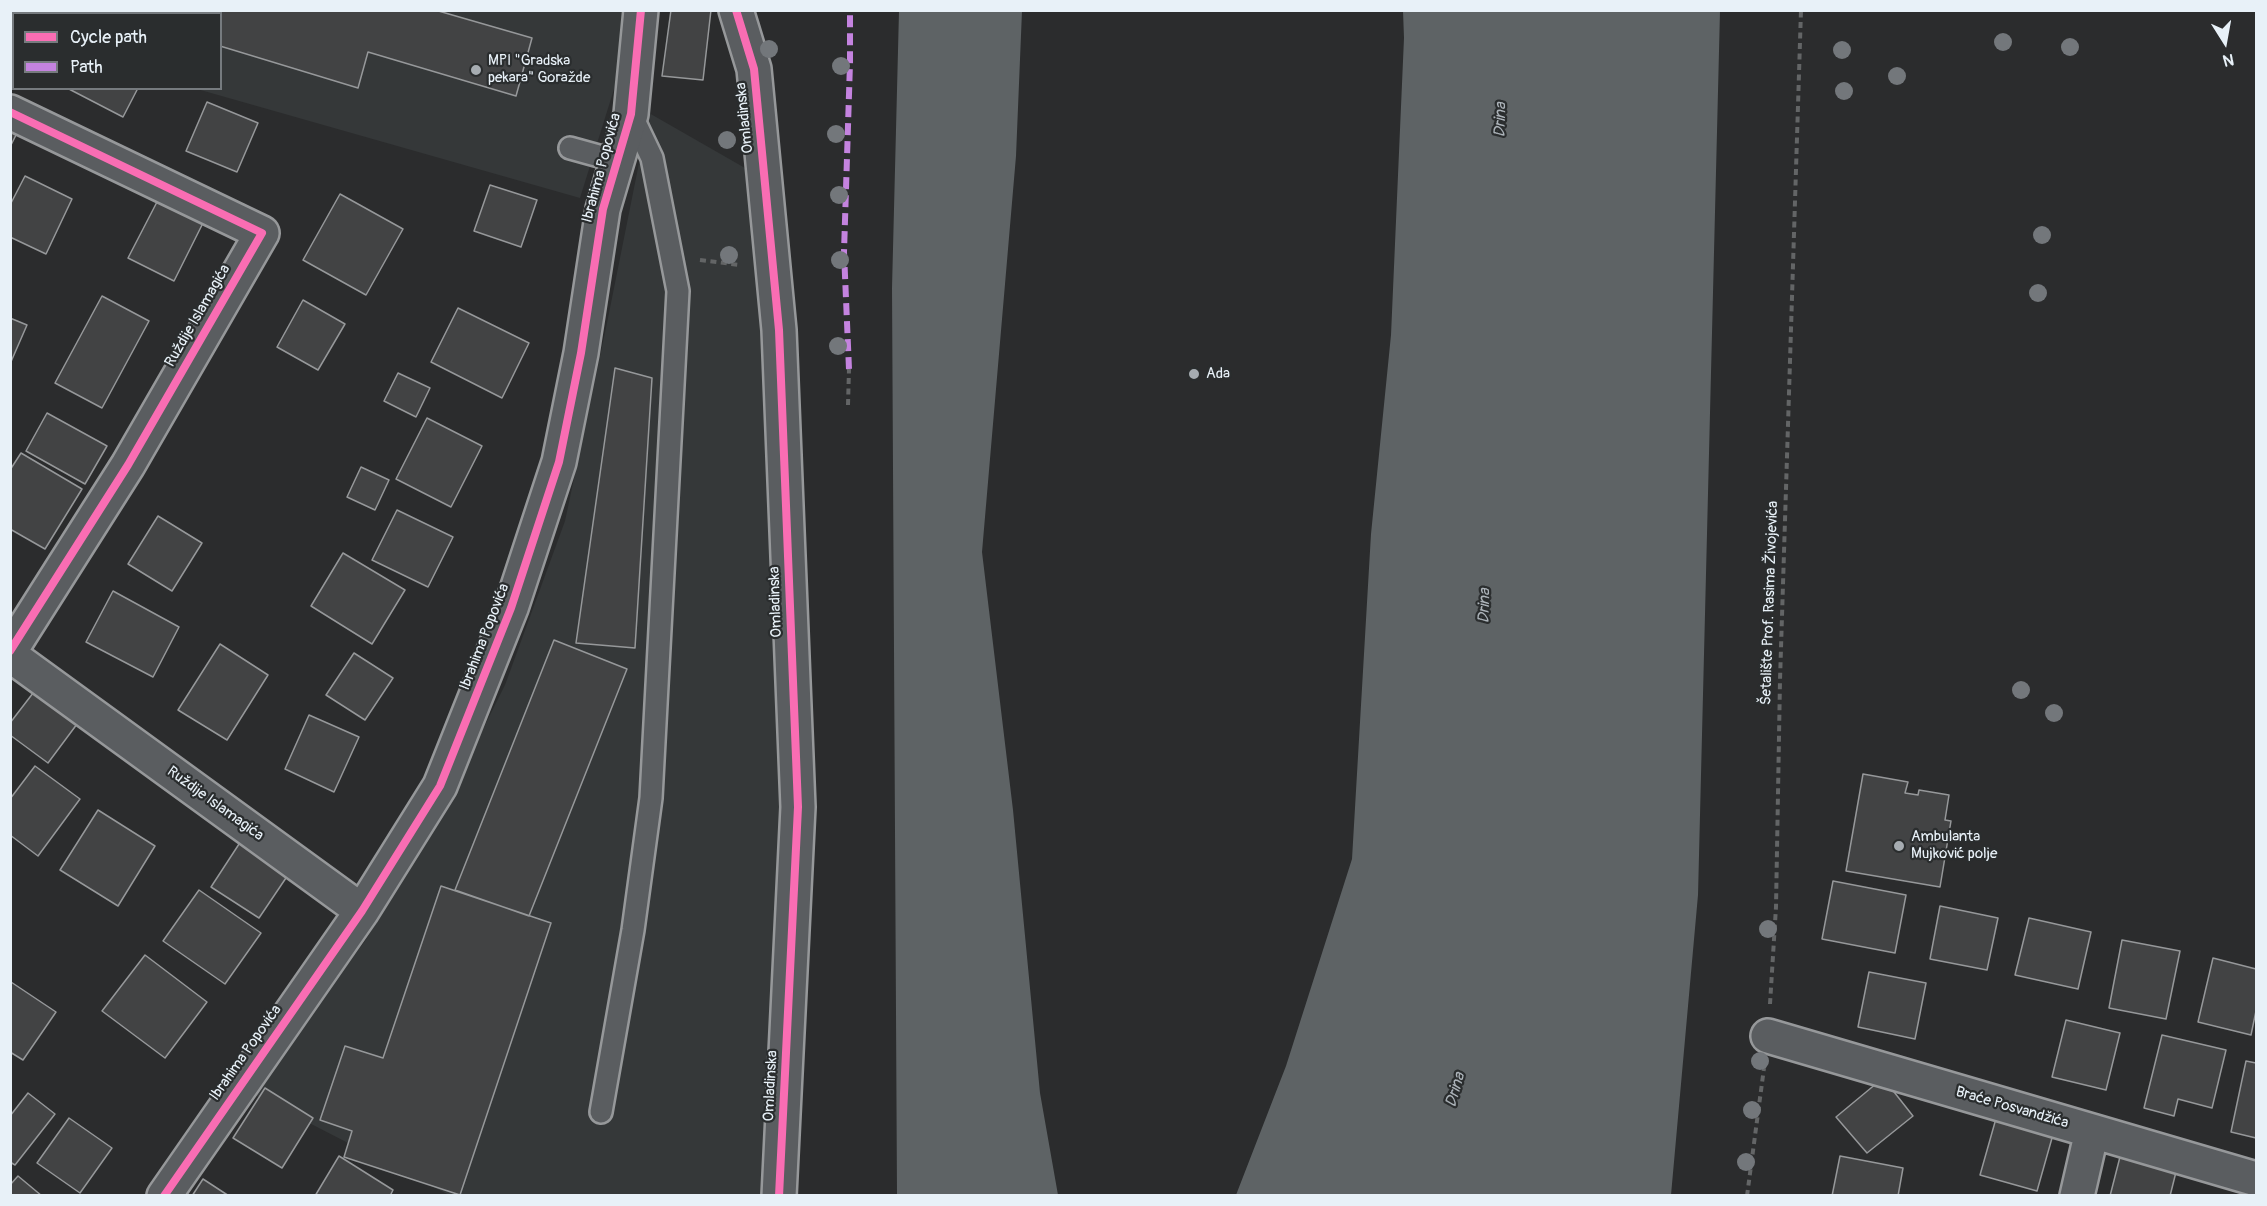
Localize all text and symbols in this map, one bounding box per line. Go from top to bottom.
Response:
legend [12,12,222,90]
north arrow [2195,12,2255,72]
text: Cycle path [70,26,147,49]
text: N [2221,49,2236,71]
place label: MPI "Gradska pekara" Goražde [488,52,590,87]
text: Path [70,56,103,79]
marker: MPI "Gradska pekara" Goražde [469,63,483,77]
street label: Omladinska [732,82,758,154]
water label: Drina [1491,102,1511,138]
street label: Ibrahima Popovića [579,111,625,225]
street label: Ruždije Islamagića [161,262,235,370]
place label: Ada [1206,365,1230,383]
marker: Ada [1187,367,1201,381]
street label: Šetalište Prof. Rasima Živojevića [1757,501,1783,705]
street label: Omladinska [766,566,786,638]
street label: Ibrahima Popovića [456,581,514,693]
water label: Drina [1475,588,1495,624]
street label: Ruždije Islamagića [163,763,267,845]
place label: Ambulanta Mujković polje [1911,828,1997,863]
marker: Ambulanta Mujković polje [1892,839,1906,853]
street label: Ibrahima Popovića [206,1002,286,1104]
street label: Omladinska [760,1050,782,1122]
water label: Drina [1442,1071,1470,1109]
street label: Braće Posvandžića [1953,1083,2071,1133]

